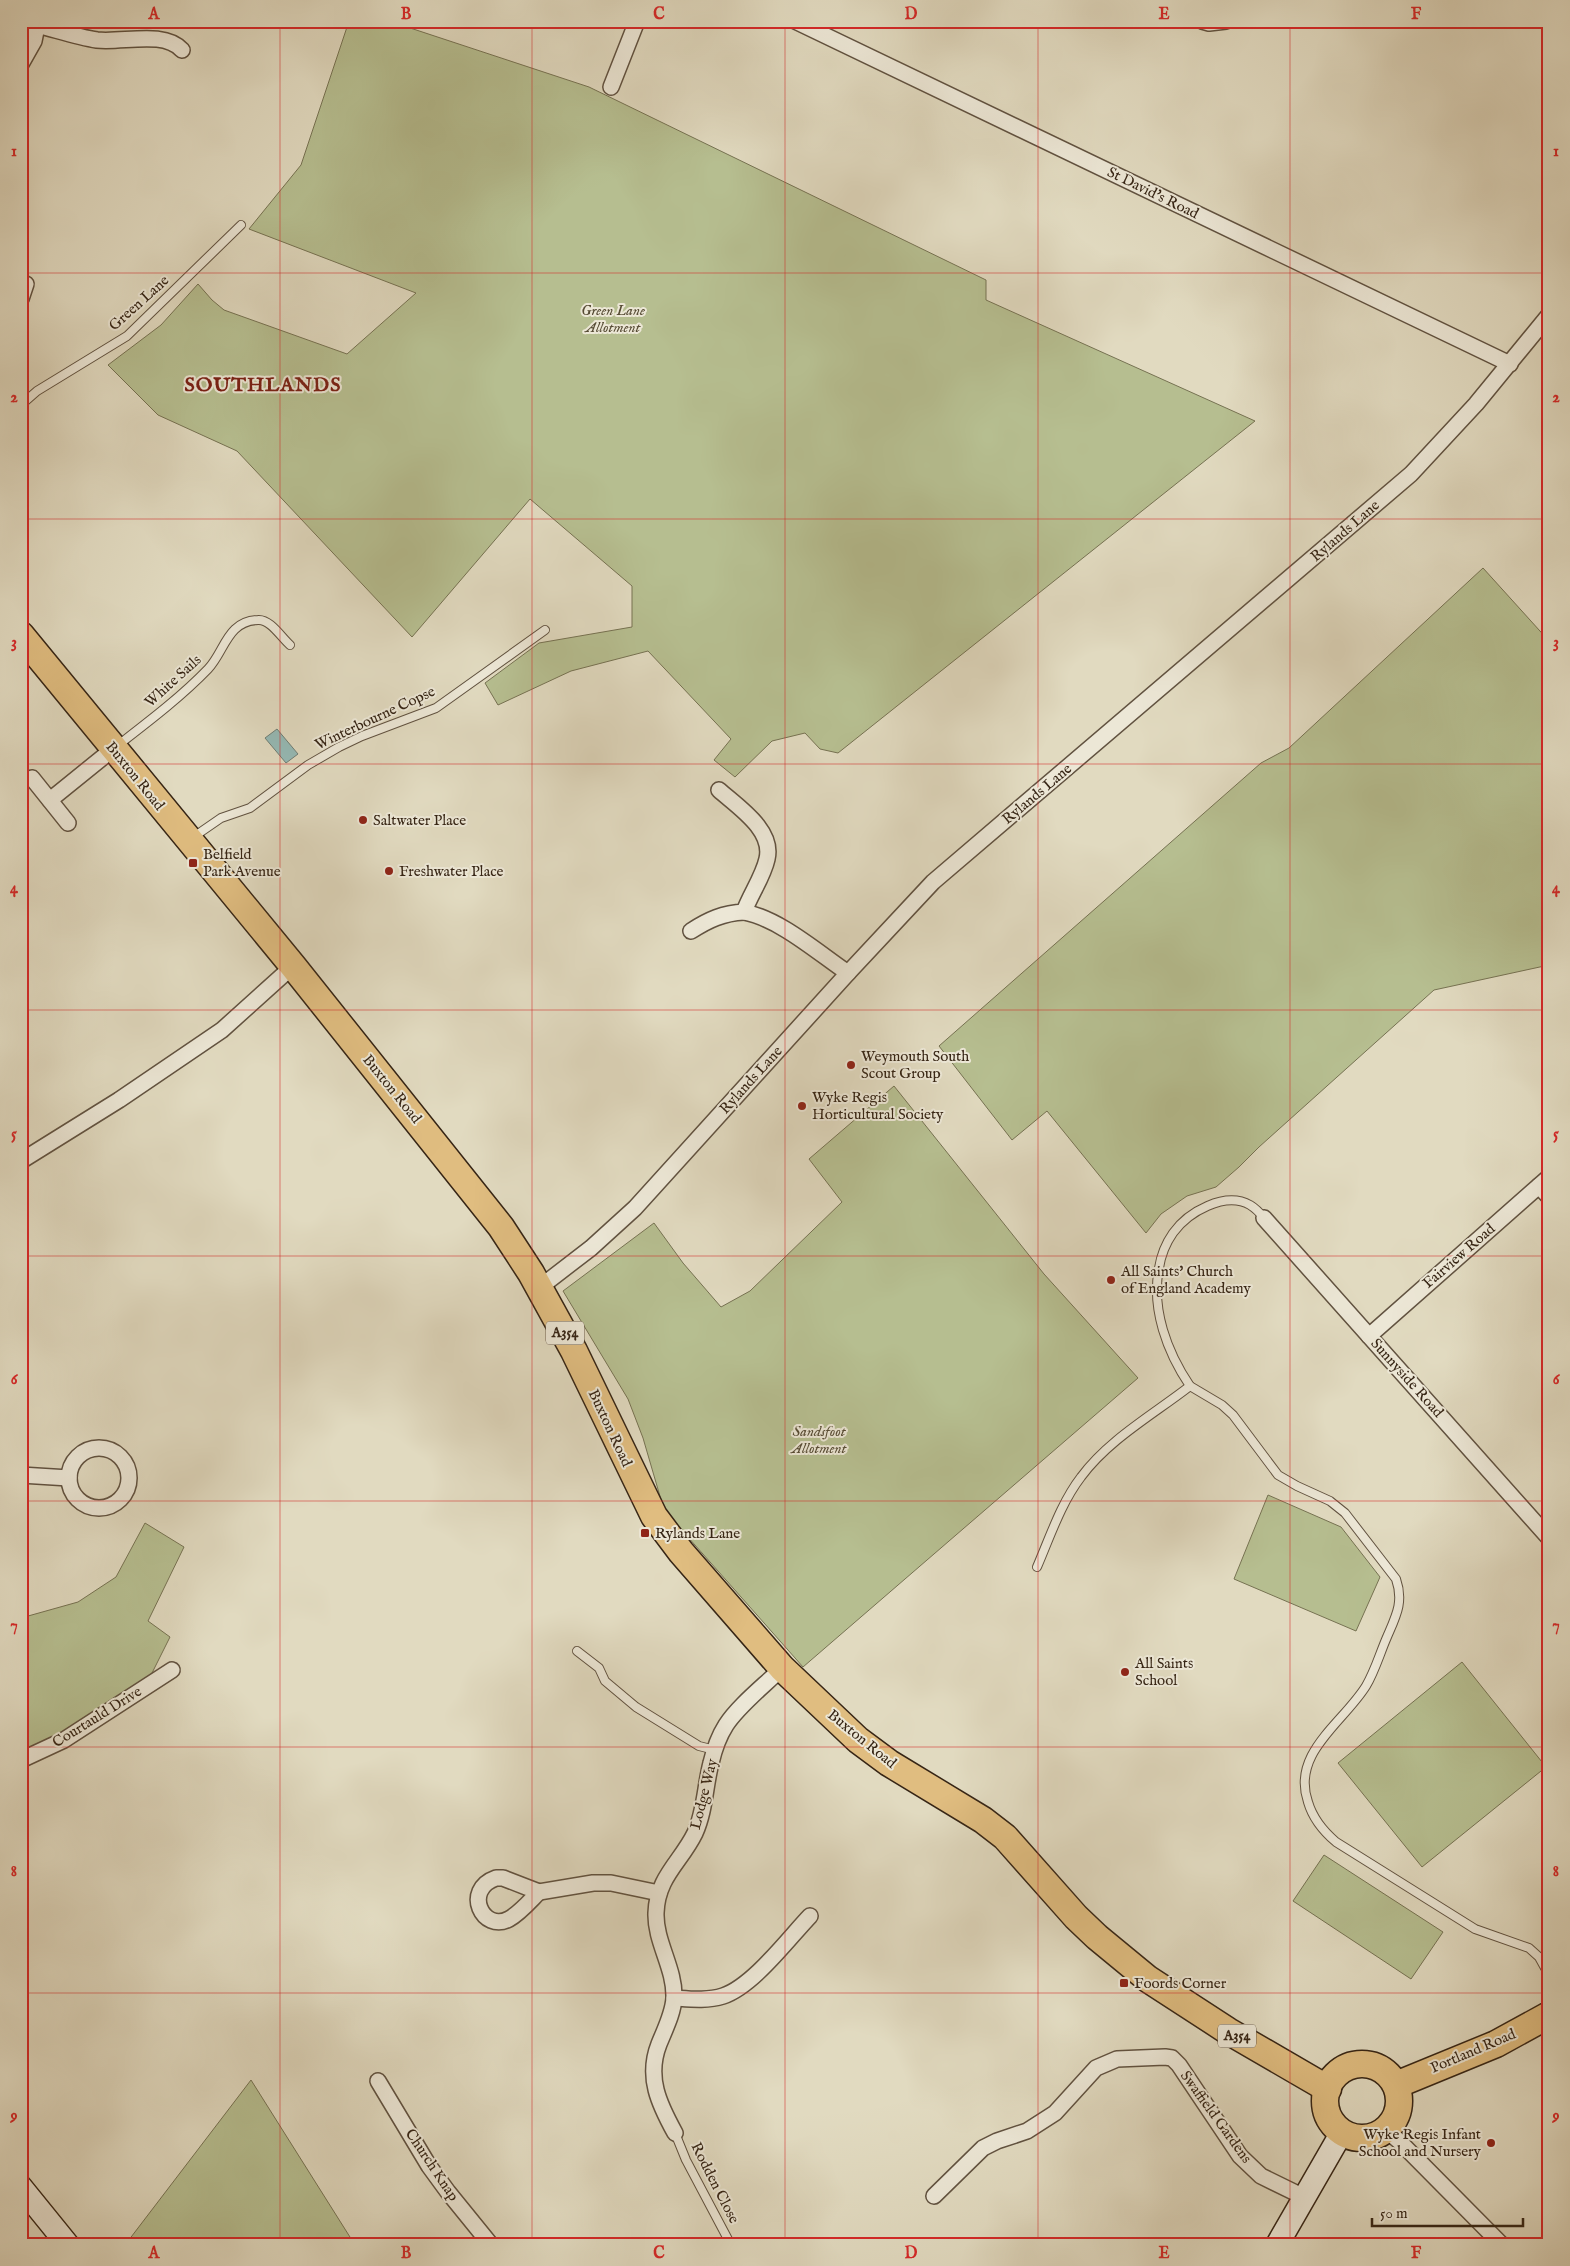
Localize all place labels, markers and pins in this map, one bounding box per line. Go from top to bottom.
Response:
place label: Saltwater Place [373,811,466,830]
marker: Saltwater Place [357,814,369,826]
place label: Belfield Park Avenue [203,845,281,881]
marker: Belfield Park Avenue [187,857,199,869]
place label: Freshwater Place [399,862,504,881]
marker: Freshwater Place [383,865,395,877]
place label: Weymouth South Scout Group [861,1047,969,1083]
marker: Weymouth South Scout Group [845,1059,857,1071]
place label: Wyke Regis Horticultural Society [812,1088,944,1124]
marker: Wyke Regis Horticultural Society [796,1100,808,1112]
place label: All Saints' Church of England Academy [1120,1262,1252,1298]
marker: All Saints' Church of England Academy [1105,1274,1117,1286]
place label: Rylands Lane [655,1524,740,1543]
marker: Rylands Lane [639,1527,651,1539]
place label: All Saints School [1134,1654,1193,1690]
marker: All Saints School [1119,1666,1131,1678]
place label: Foords Corner [1134,1974,1227,1993]
marker: Foords Corner [1118,1977,1130,1989]
place label: Wyke Regis Infant School and Nursery [1359,2125,1482,2161]
marker: Wyke Regis Infant School and Nursery [1485,2137,1497,2149]

